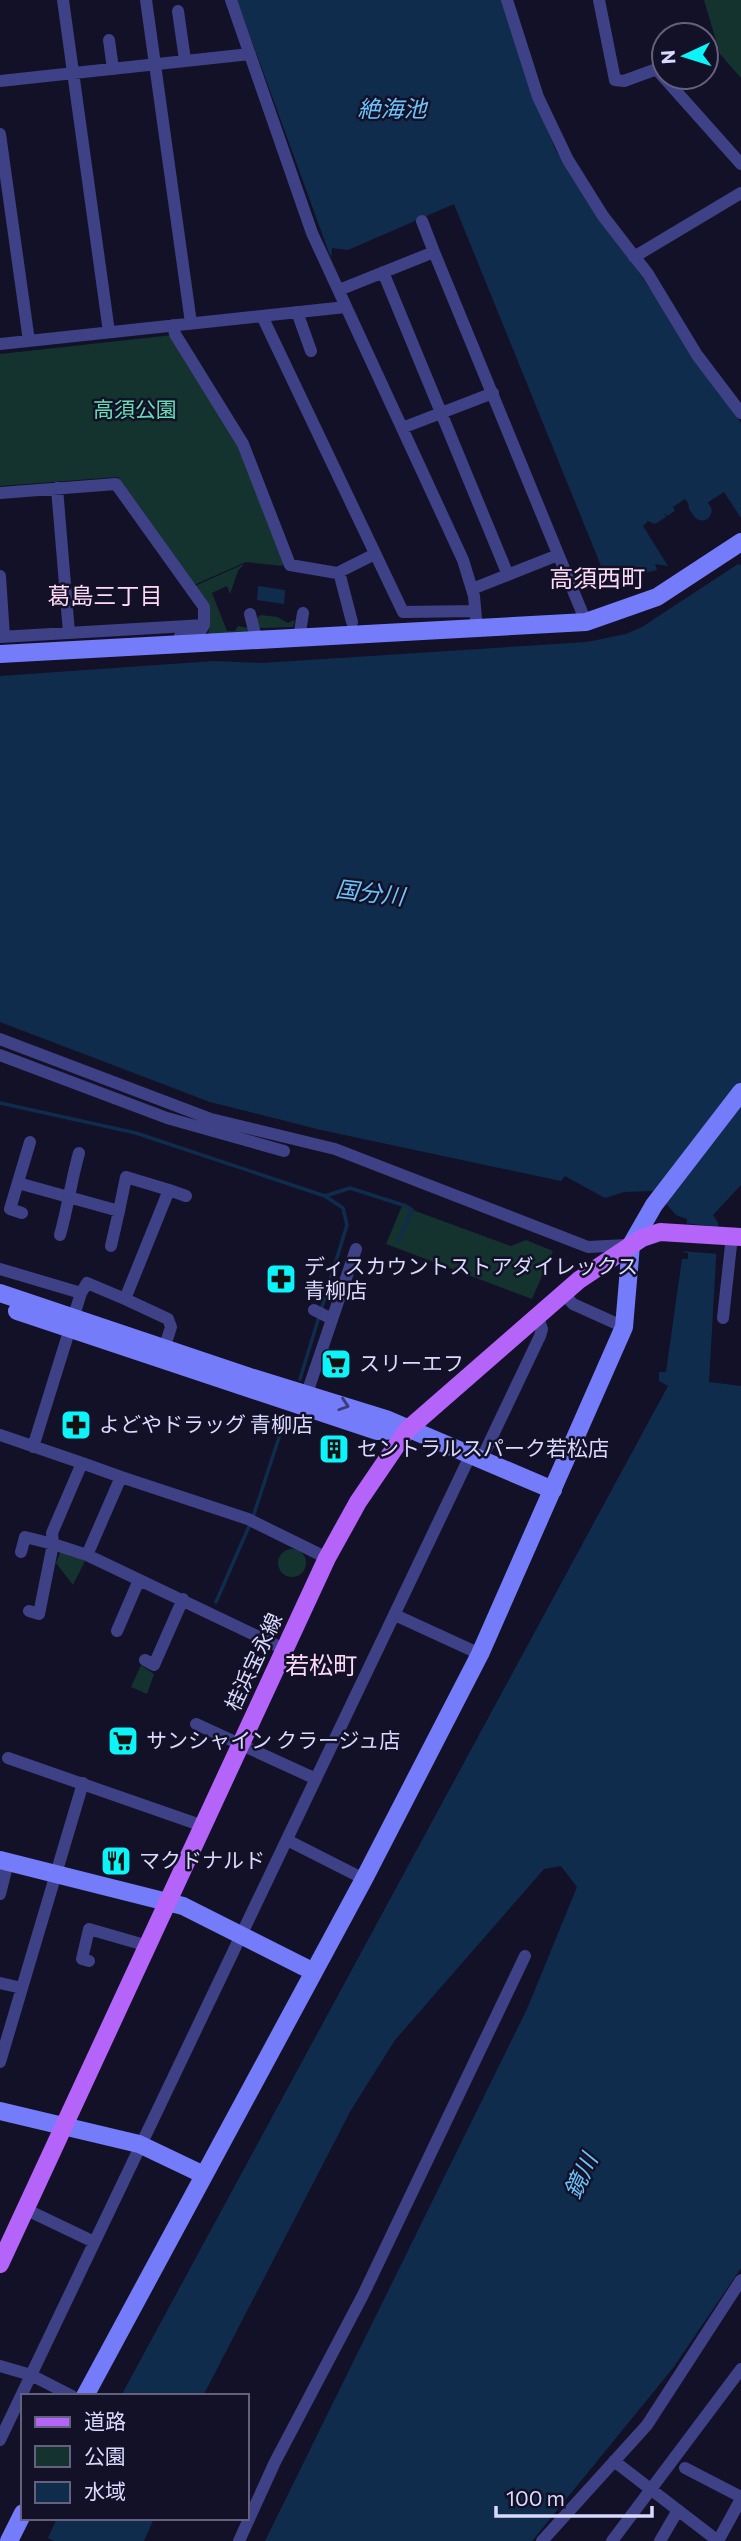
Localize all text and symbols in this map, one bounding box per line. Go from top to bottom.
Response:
north arrow [650,21,720,91]
text: N [656,49,680,65]
water label: 絶海池 [358,94,429,122]
park label: 高須公園 [93,396,177,421]
district label: 高須西町 [549,563,645,592]
district label: 葛島三丁目 [48,581,163,609]
water label: 国分川 [334,874,409,910]
place label: ディスカウントストアダイレックス 青柳店 [304,1253,638,1302]
pharmacy icon: ディスカウントストアダイレックス 青柳店 [264,1262,298,1296]
supermarket icon: スリーエフ [319,1347,353,1381]
place label: スリーエフ [359,1350,464,1375]
one-way arrow [338,1397,350,1412]
pharmacy icon: よどやドラッグ 青柳店 [59,1408,93,1442]
place label: よどやドラッグ 青柳店 [99,1411,313,1436]
building icon: セントラルスパーク若松店 [317,1432,351,1466]
place label: セントラルスパーク若松店 [357,1435,609,1460]
street label: 桂浜宝永線 [219,1609,286,1714]
district label: 若松町 [285,1650,357,1679]
supermarket icon: サンシャイン クラージュ店 [106,1724,140,1758]
place label: サンシャイン クラージュ店 [146,1727,400,1752]
restaurant icon: マクドナルド [99,1844,133,1878]
place label: マクドナルド [139,1847,265,1872]
water label: 鏡川 [558,2146,604,2202]
legend [21,2394,248,2520]
text: 道路 [84,2408,126,2433]
text: 公園 [84,2443,126,2468]
scale bar [496,2474,652,2518]
text: 水域 [84,2478,126,2503]
text: 100 m [506,2485,565,2510]

